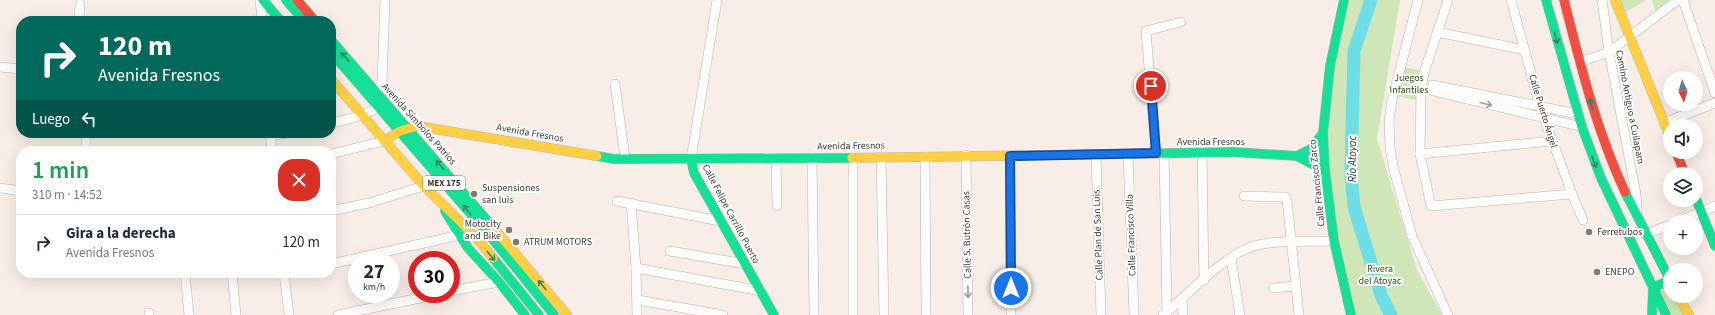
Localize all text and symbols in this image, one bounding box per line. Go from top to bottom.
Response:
text: 120 m [98,26,172,66]
one-way arrow [1552,31,1560,44]
icon: right [32,32,84,84]
street label: Camino Antiguo a Cuilapam [1612,49,1648,165]
one-way arrow [341,52,350,62]
text: Avenida Fresnos [98,63,220,88]
pin [1134,69,1168,103]
park label: Juegos Infantiles [1390,71,1428,97]
north arrow [1663,71,1703,111]
map controls [1663,71,1703,303]
street label: Calle Puerto Ángel [1525,72,1561,150]
icon: arrive [1140,75,1162,97]
street label: Avenida Símbolos Patrios [378,80,460,168]
one-way arrow [1587,98,1595,111]
one-way arrow [1479,101,1492,108]
icon: left [78,108,100,130]
text: Luego [32,109,70,130]
button: sound [1663,119,1703,159]
street label: Avenida Fresnos [495,120,565,146]
street label: Avenida Fresnos [1177,135,1245,149]
water label: Río Atoyac [1345,136,1360,182]
street label: Avenida Fresnos [817,138,885,154]
street label: Calle Francisco Zarco [1305,139,1329,227]
text: 1 min [32,153,89,188]
one-way arrow [1591,155,1599,167]
button: close [278,159,320,201]
one-way arrow [436,160,445,170]
street label: Calle Felipe Carrillo Puerto [699,162,763,266]
button: layers [1663,167,1703,207]
road number: MEX 175 [423,176,465,190]
place label: Suspensiones san luis [482,181,540,207]
text: 310 m · 14:52 [32,186,102,204]
marker: Suspensiones san luis [469,189,479,199]
street label: Calle Plan de San Luis [1089,189,1107,281]
street label: Calle S. Butrón Casas [959,191,975,279]
street label: Calle Francisco Villa [1123,194,1139,276]
one-way arrow [462,204,471,215]
button: + [1663,215,1703,255]
place label: Motocity and Bike [465,217,501,243]
text: Gira a la derecha [66,223,176,244]
marker: Motocity and Bike [504,225,514,235]
place label: Ferretubos [1597,225,1642,239]
marker: Ferretubos [1584,227,1594,237]
icon: right [32,232,54,254]
text: 120 m [282,232,320,253]
place label: ATRUM MOTORS [524,235,592,249]
marker: ATRUM MOTORS [511,237,521,247]
text: Avenida Fresnos [66,244,154,262]
speed limit sign: 30 [408,251,460,303]
one-way arrow [487,251,496,262]
text: 27 [363,258,385,286]
park label: Rivera del Atoyac [1358,262,1402,288]
button: − [1663,263,1703,303]
place label: ENEPO [1605,265,1635,279]
position arrow [990,267,1032,309]
marker: ENEPO [1592,267,1602,277]
text: km/h [363,280,385,294]
one-way arrow [538,280,547,290]
one-way arrow [964,285,972,298]

